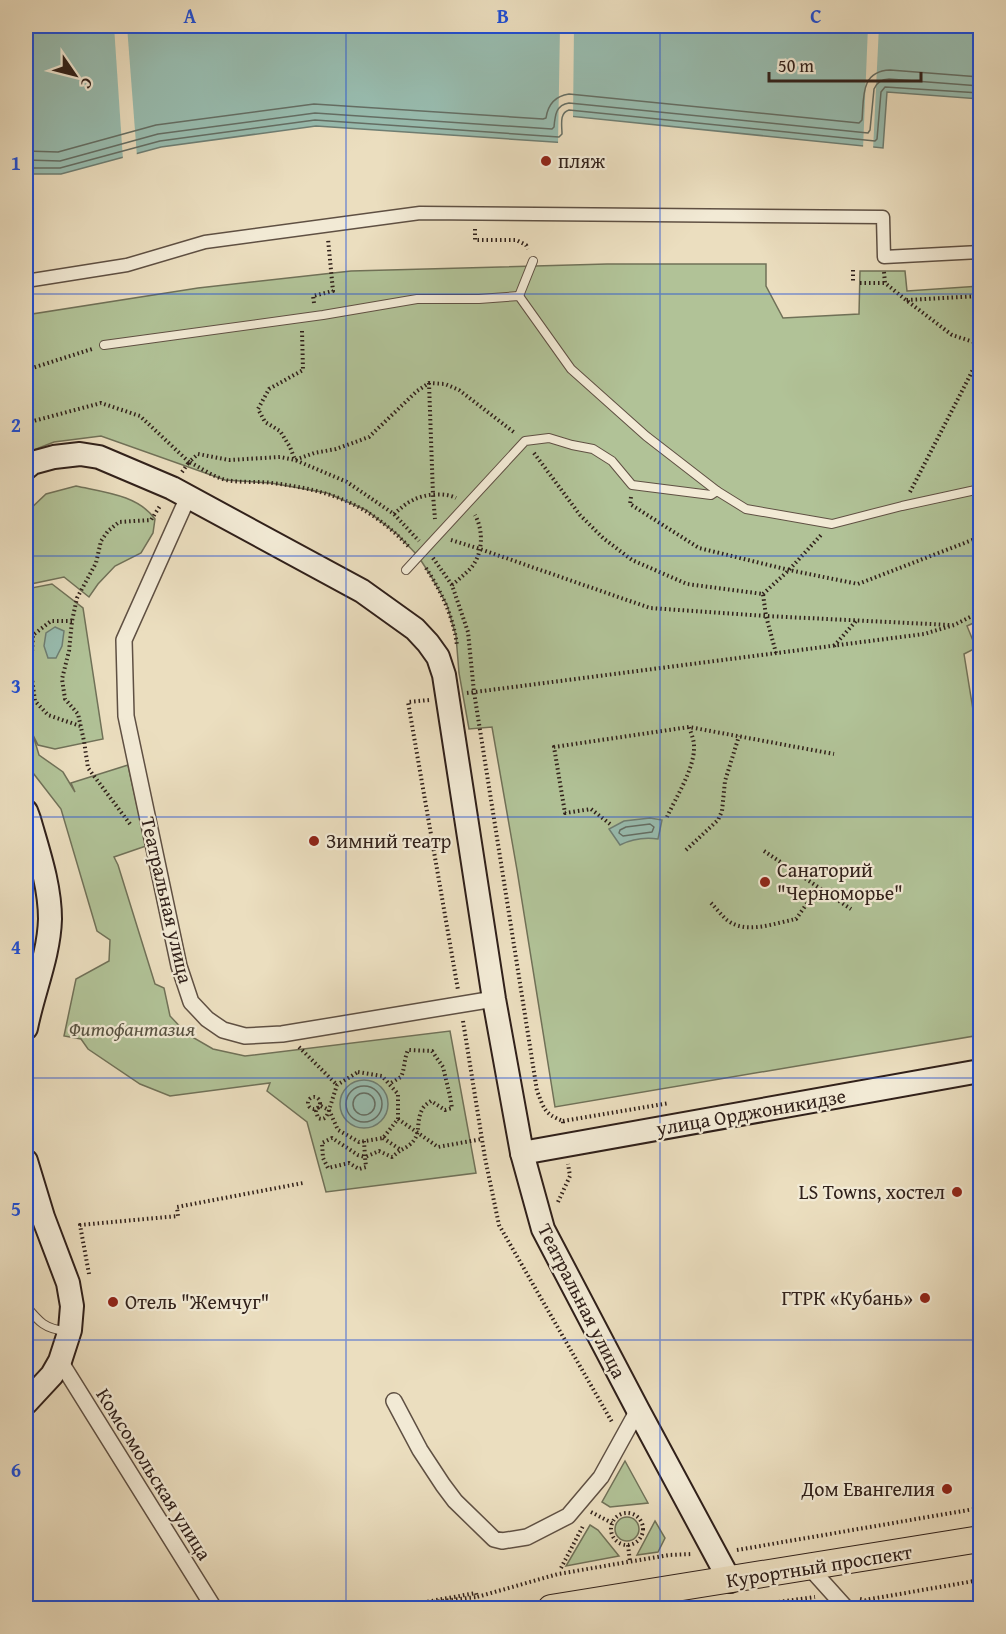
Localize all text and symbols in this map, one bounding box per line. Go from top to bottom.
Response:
text: A [184,1,197,30]
text: B [497,1,509,30]
text: C [810,1,822,30]
north arrow [45,45,105,105]
scale bar [769,45,920,83]
text: 50 m [778,52,814,79]
text: С [75,73,100,94]
place label: пляж [558,146,605,175]
text: 1 [11,148,21,177]
marker: пляж [539,154,553,168]
text: 2 [11,410,21,439]
text: 3 [11,671,21,700]
street label: Театральная улица [134,814,201,987]
place label: Зимний театр [326,826,452,855]
marker: Зимний театр [307,834,321,848]
place label: Санаторий "Черноморье" [777,855,903,907]
marker: Санаторий "Черноморье" [758,875,772,889]
text: 4 [11,932,21,961]
park label: Фитофантазия [69,1014,195,1043]
street label: улица Орджоникидзе [653,1081,848,1143]
place label: LS Towns, хостел [799,1177,945,1206]
marker: LS Towns, хостел [950,1185,964,1199]
text: 5 [11,1194,21,1223]
street label: Театральная улица [531,1218,634,1384]
place label: ГТРК «Кубань» [782,1283,913,1312]
place label: Отель "Жемчуг" [125,1287,269,1316]
marker: ГТРК «Кубань» [918,1291,932,1305]
marker: Отель "Жемчуг" [106,1295,120,1309]
street label: Комсомольская улица [90,1382,219,1566]
text: 6 [11,1455,21,1484]
place label: Дом Евангелия [800,1474,935,1503]
marker: Дом Евангелия [940,1482,954,1496]
street label: Курортный проспект [724,1536,914,1595]

